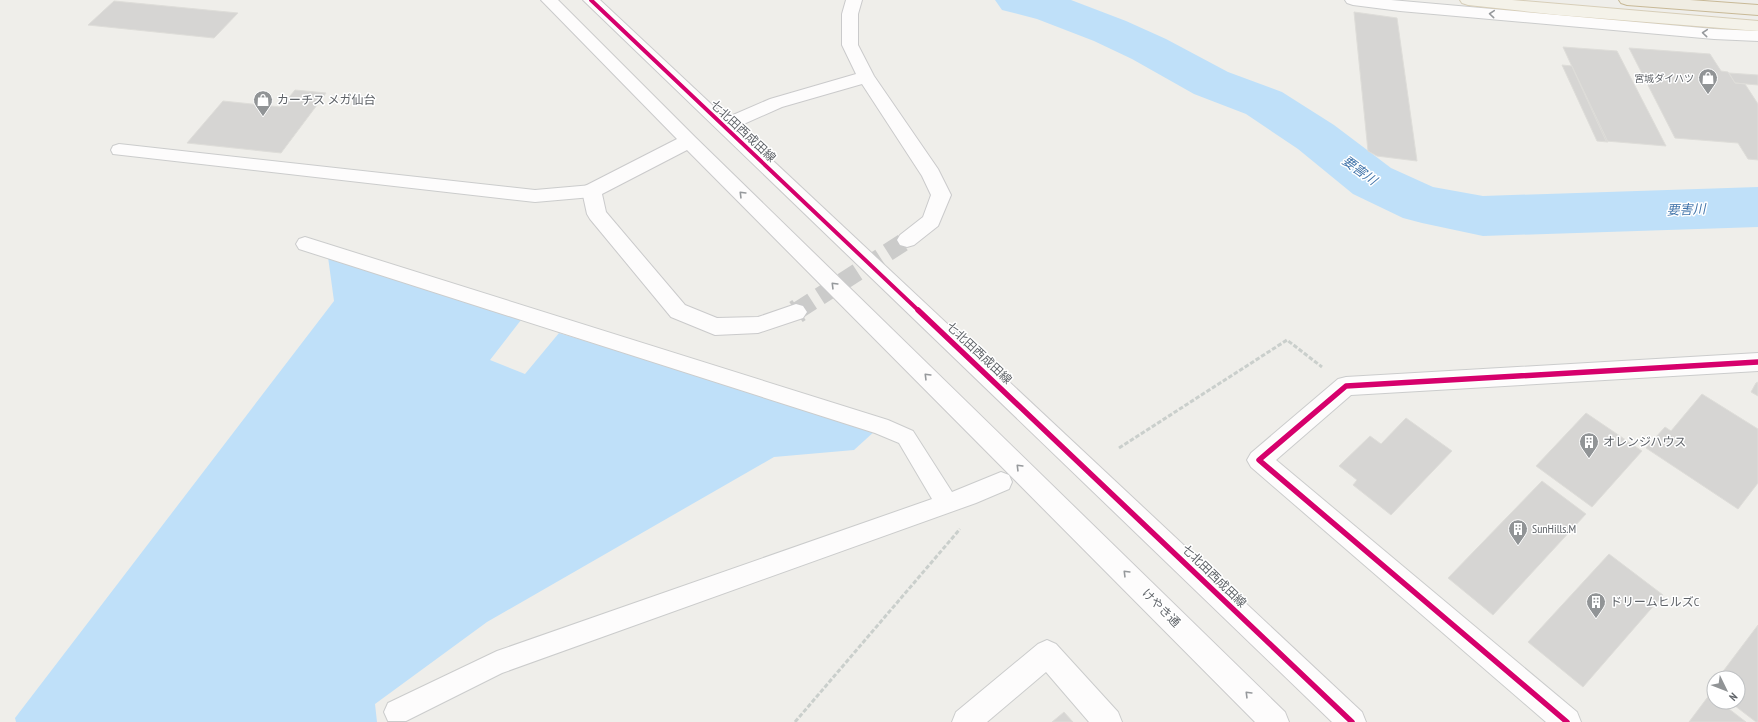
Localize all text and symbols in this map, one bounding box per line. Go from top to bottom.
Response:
one-way arrow [1489,10,1495,19]
one-way arrow [1702,29,1708,38]
shop icon: 宮城ダイハツ [1697,67,1719,95]
place label: 宮城ダイハツ [1634,72,1694,85]
shop icon: カーチス メガ仙台 [252,89,274,117]
place label: カーチス メガ仙台 [277,92,376,107]
street label: 七北田西成田線 [708,96,779,165]
water label: 要害川 [1339,152,1382,190]
one-way arrow [739,191,746,199]
water label: 要害川 [1666,200,1708,219]
one-way arrow [831,282,839,290]
street label: 七北田西成田線 [944,318,1015,387]
one-way arrow [924,373,932,381]
building icon: オレンジハウス [1578,431,1600,459]
place label: オレンジハウス [1603,434,1686,449]
one-way arrow [1016,464,1024,472]
building icon: SunHills.M [1507,518,1529,546]
place label: SunHills.M [1532,521,1576,536]
street label: 七北田西成田線 [1179,541,1250,610]
one-way arrow [1123,570,1131,578]
street label: けやき通 [1139,585,1184,630]
building icon: ドリームヒルズC [1585,591,1607,619]
place label: ドリームヒルズC [1610,594,1700,609]
north arrow [1706,670,1746,710]
text: N [1726,690,1740,704]
one-way arrow [1245,692,1253,699]

